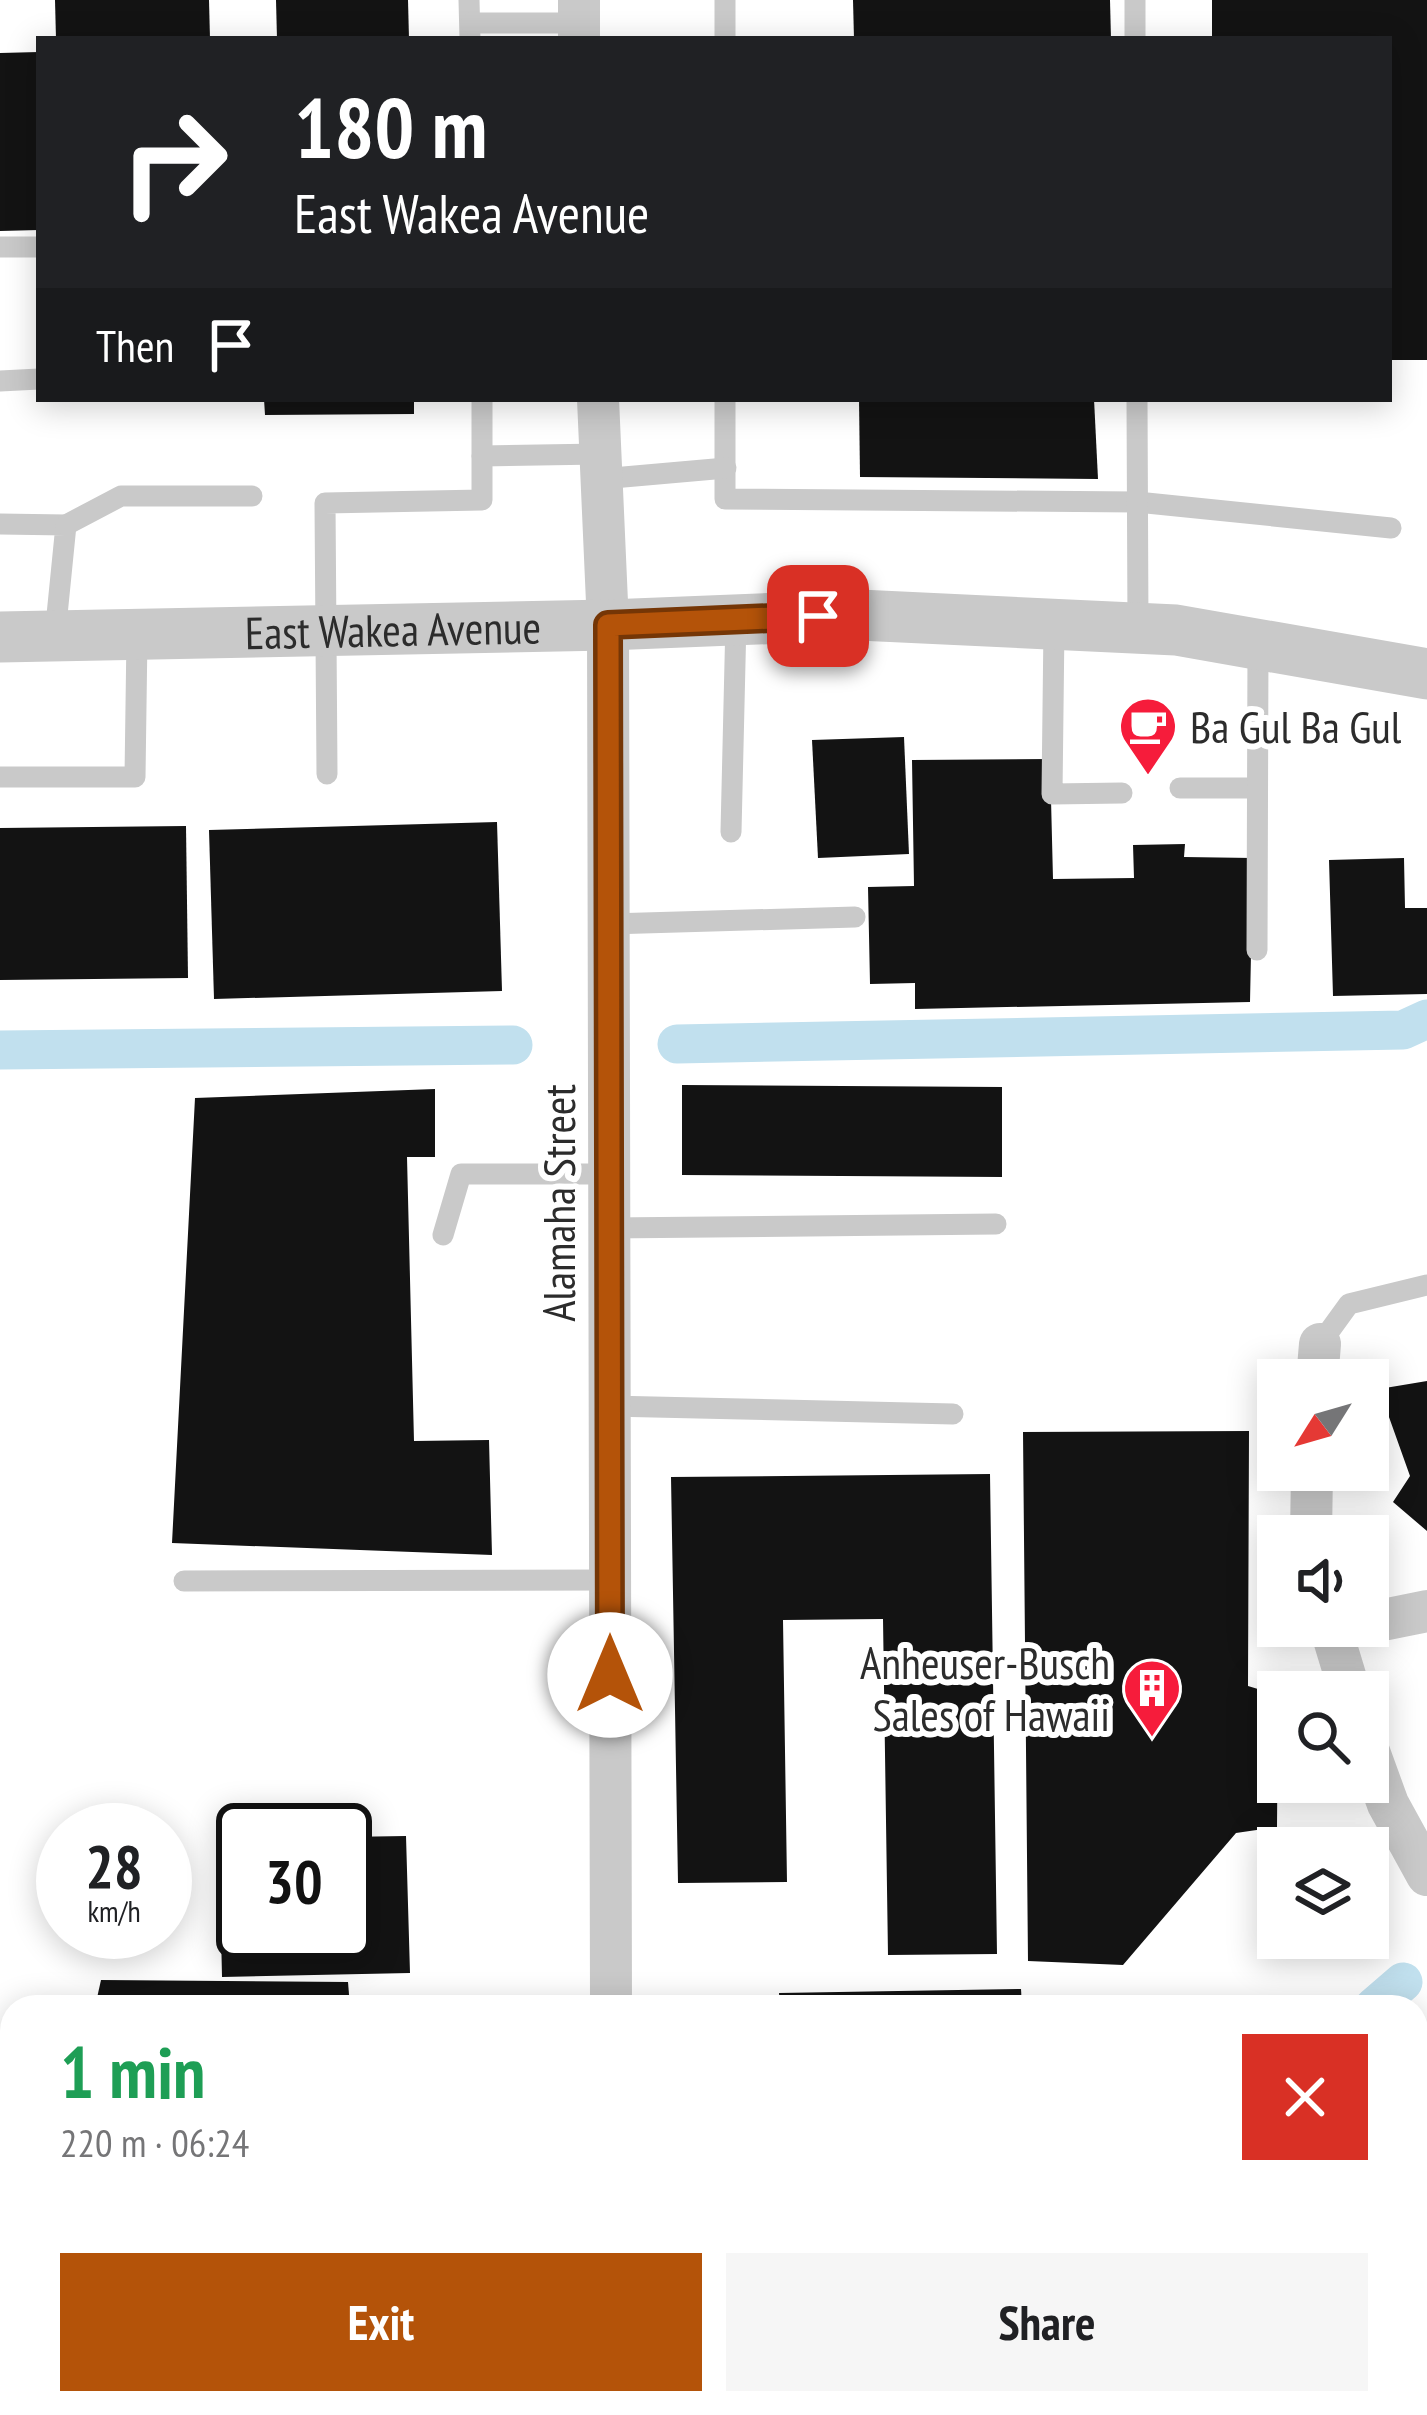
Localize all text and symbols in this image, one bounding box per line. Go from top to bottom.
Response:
text: 180 m [294,72,487,181]
icon: right [96,84,252,240]
text: East Wakea Avenue [294,178,649,248]
icon: arrive [198,312,264,378]
text: Then [96,316,174,374]
pin [767,565,869,667]
icon: arrive [785,583,851,649]
street label: East Wakea Avenue [244,597,542,661]
cafe icon: Ba Gul Ba Gul [1117,695,1179,777]
place label: Ba Gul Ba Gul [1190,697,1402,755]
street label: Alamaha Street [529,1084,587,1322]
north arrow [1257,1359,1389,1491]
map controls [1257,1359,1389,1959]
button: sound [1257,1515,1389,1647]
position arrow [547,1612,673,1738]
place label: Anheuser-Busch Sales of Hawaii [860,1633,1110,1743]
building icon: Anheuser-Busch Sales of Hawaii [1121,1657,1183,1739]
button: search [1257,1671,1389,1803]
speed limit sign: 30 [216,1803,372,1959]
text: 28 [85,1827,143,1905]
button: layers [1257,1827,1389,1959]
text: km/h [87,1891,141,1930]
text: 1 min [60,2025,205,2118]
button: close [1242,2034,1368,2160]
text: 220 m · 06:24 [60,2117,249,2168]
button: Exit [60,2253,702,2391]
button: Share [726,2253,1368,2391]

